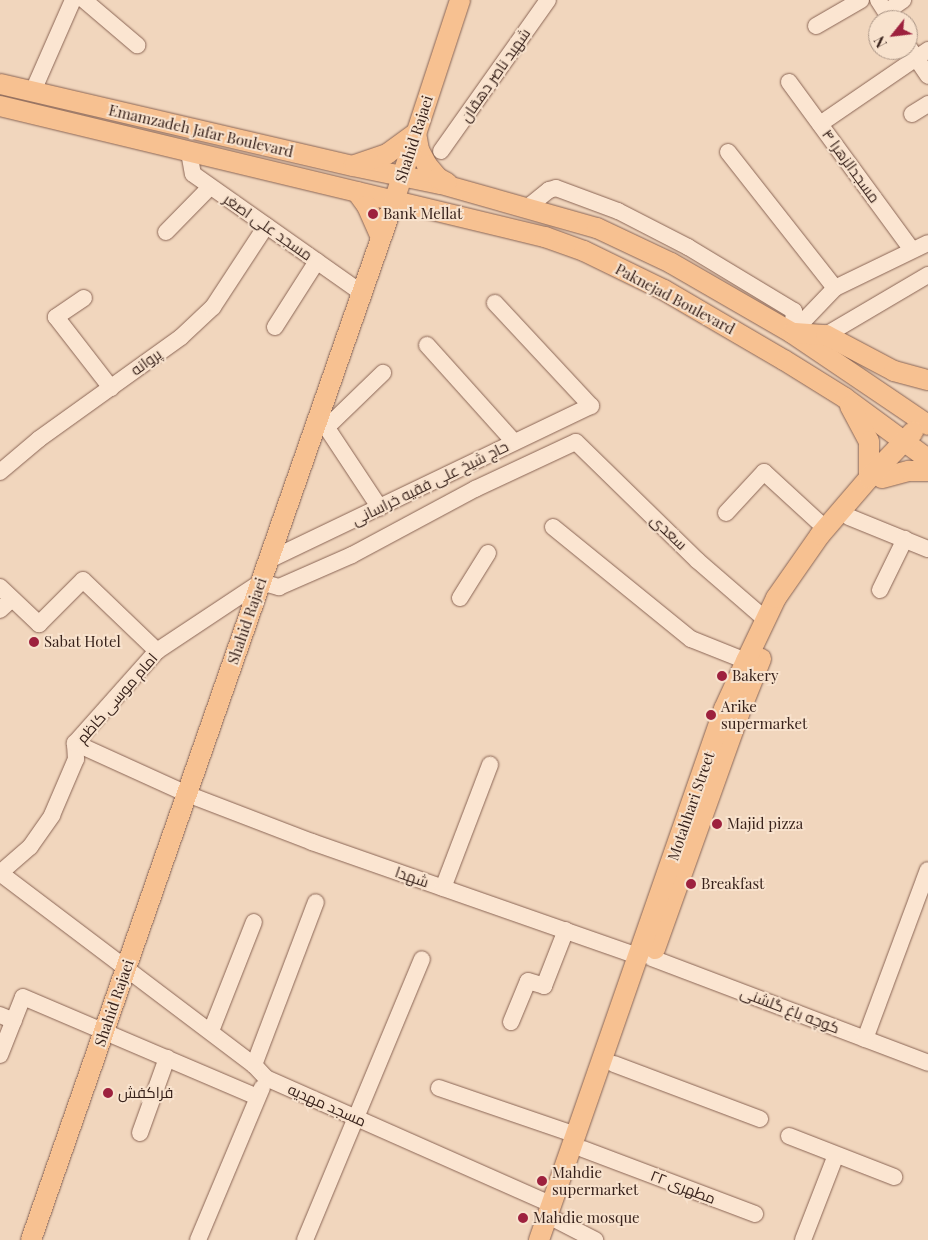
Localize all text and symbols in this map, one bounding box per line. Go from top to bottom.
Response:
north arrow [868,10,918,60]
street label: شهید ناصر دهقان [456,25,534,125]
text: N [870,33,891,51]
street label: Shahid Rajaei [391,93,437,185]
street label: Emamzadeh Jafar Boulevard [107,101,295,161]
street label: مسجدالزهرا ۴ [818,126,884,206]
street label: مسجد علی اصغر [220,190,316,264]
place label: Bank Mellat [383,205,462,223]
marker: Bank Mellat [367,208,379,220]
street label: Paknejad Boulevard [612,260,738,338]
street label: پروانه [127,345,165,379]
street label: حاج شیخ علی فقیه خراسانی [349,437,511,529]
street label: سعدی [647,510,691,554]
street label: Shahid Rajaei [224,575,270,667]
place label: Sabat Hotel [44,633,121,651]
marker: Sabat Hotel [28,636,40,648]
street label: امام موسی کاظم [73,649,161,747]
place label: Bakery [732,667,778,685]
marker: Bakery [716,670,728,682]
place label: Arike supermarket [721,697,807,732]
marker: Arike supermarket [705,709,717,721]
street label: Motahhari Street [664,749,718,863]
place label: Majid pizza [727,815,803,833]
marker: Majid pizza [711,818,723,830]
street label: شهدا [393,863,431,891]
place label: Breakfast [701,875,764,893]
marker: Breakfast [685,878,697,890]
street label: Shahid Rajaei [91,957,137,1049]
street label: کوچه باغ گلشنی [738,983,842,1037]
street label: مسجد مهدیه [285,1080,369,1130]
place label: فراکفش [118,1084,173,1102]
marker: فراکفش [102,1087,114,1099]
place label: Mahdie supermarket [552,1163,638,1198]
street label: مطهری ۲۲ [648,1166,718,1208]
marker: Mahdie supermarket [536,1175,548,1187]
place label: Mahdie mosque [533,1209,640,1227]
marker: Mahdie mosque [517,1212,529,1224]

